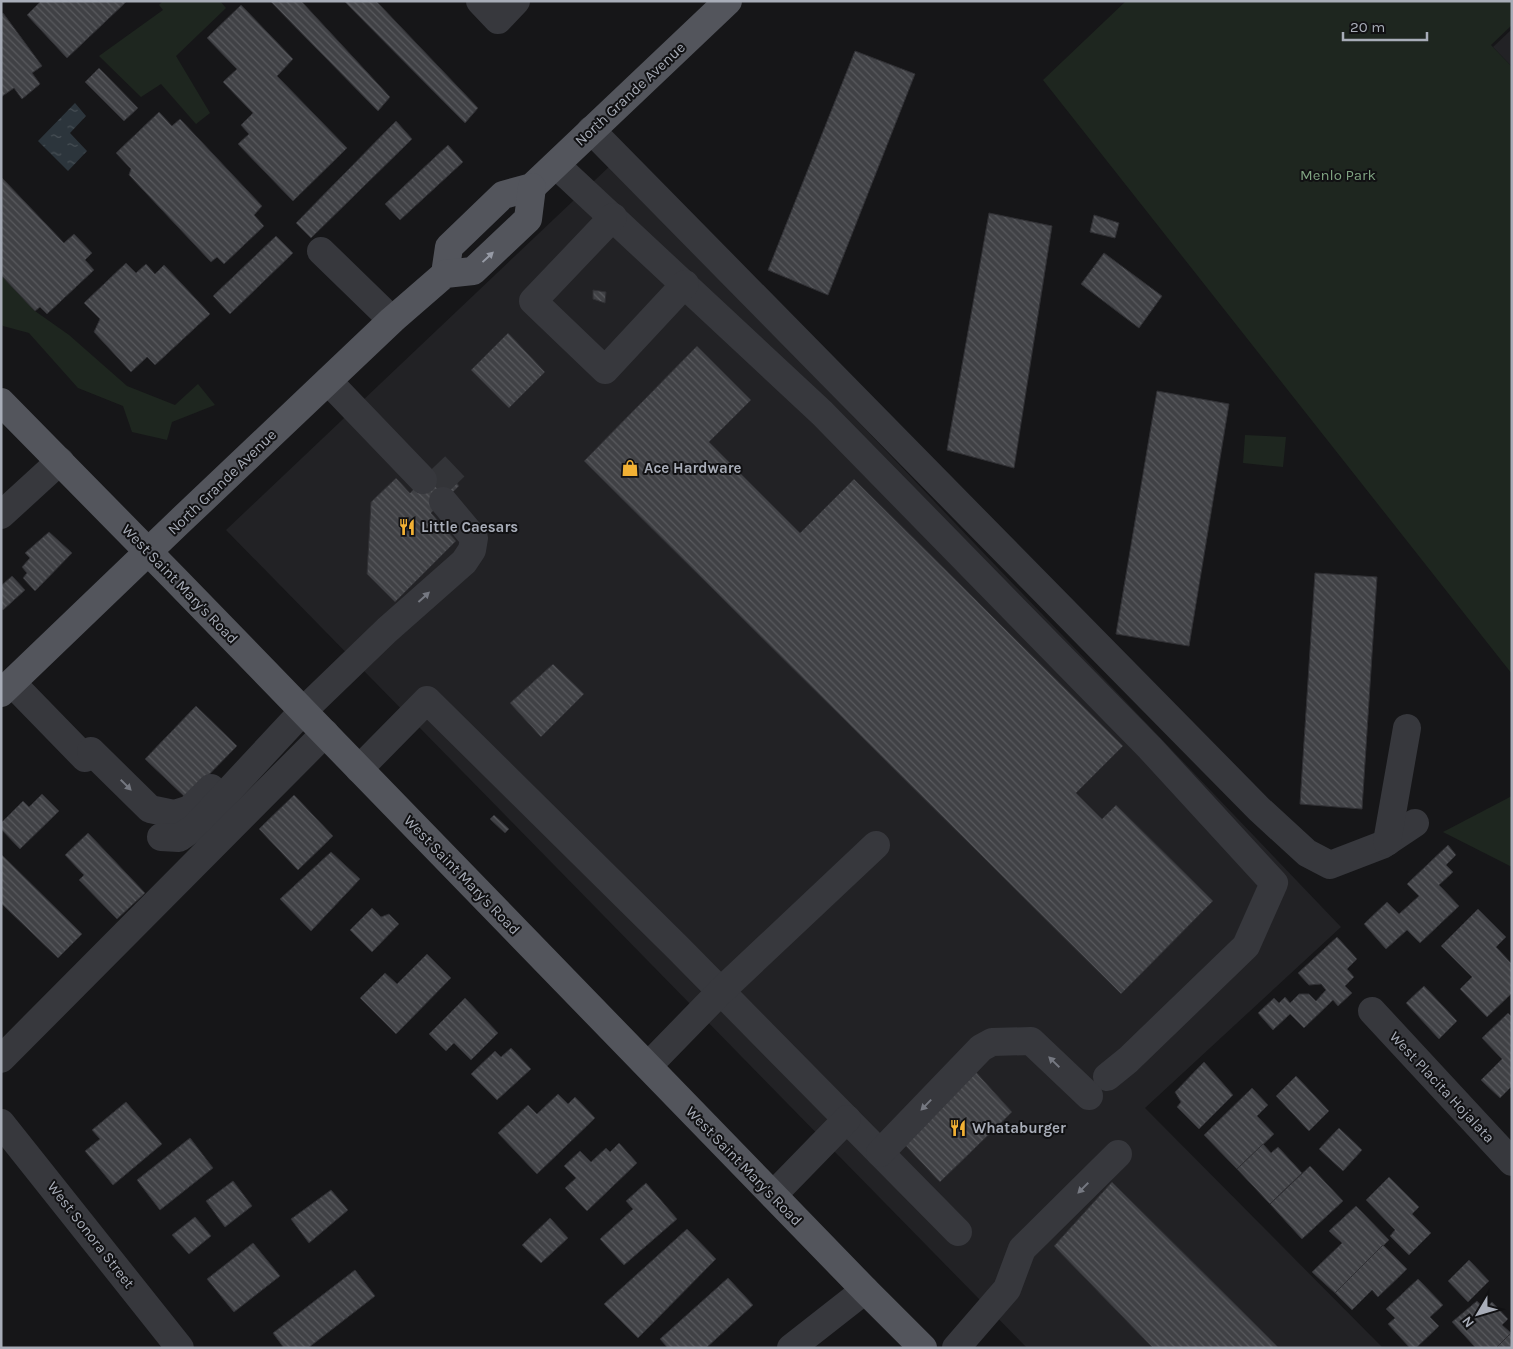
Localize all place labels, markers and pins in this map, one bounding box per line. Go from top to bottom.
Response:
shop icon: Ace Hardware [620,458,640,478]
place label: Ace Hardware [644,459,742,477]
restaurant icon: Little Caesars [397,517,417,537]
place label: Little Caesars [421,518,518,536]
restaurant icon: Whataburger [948,1118,968,1138]
place label: Whataburger [972,1119,1066,1137]

